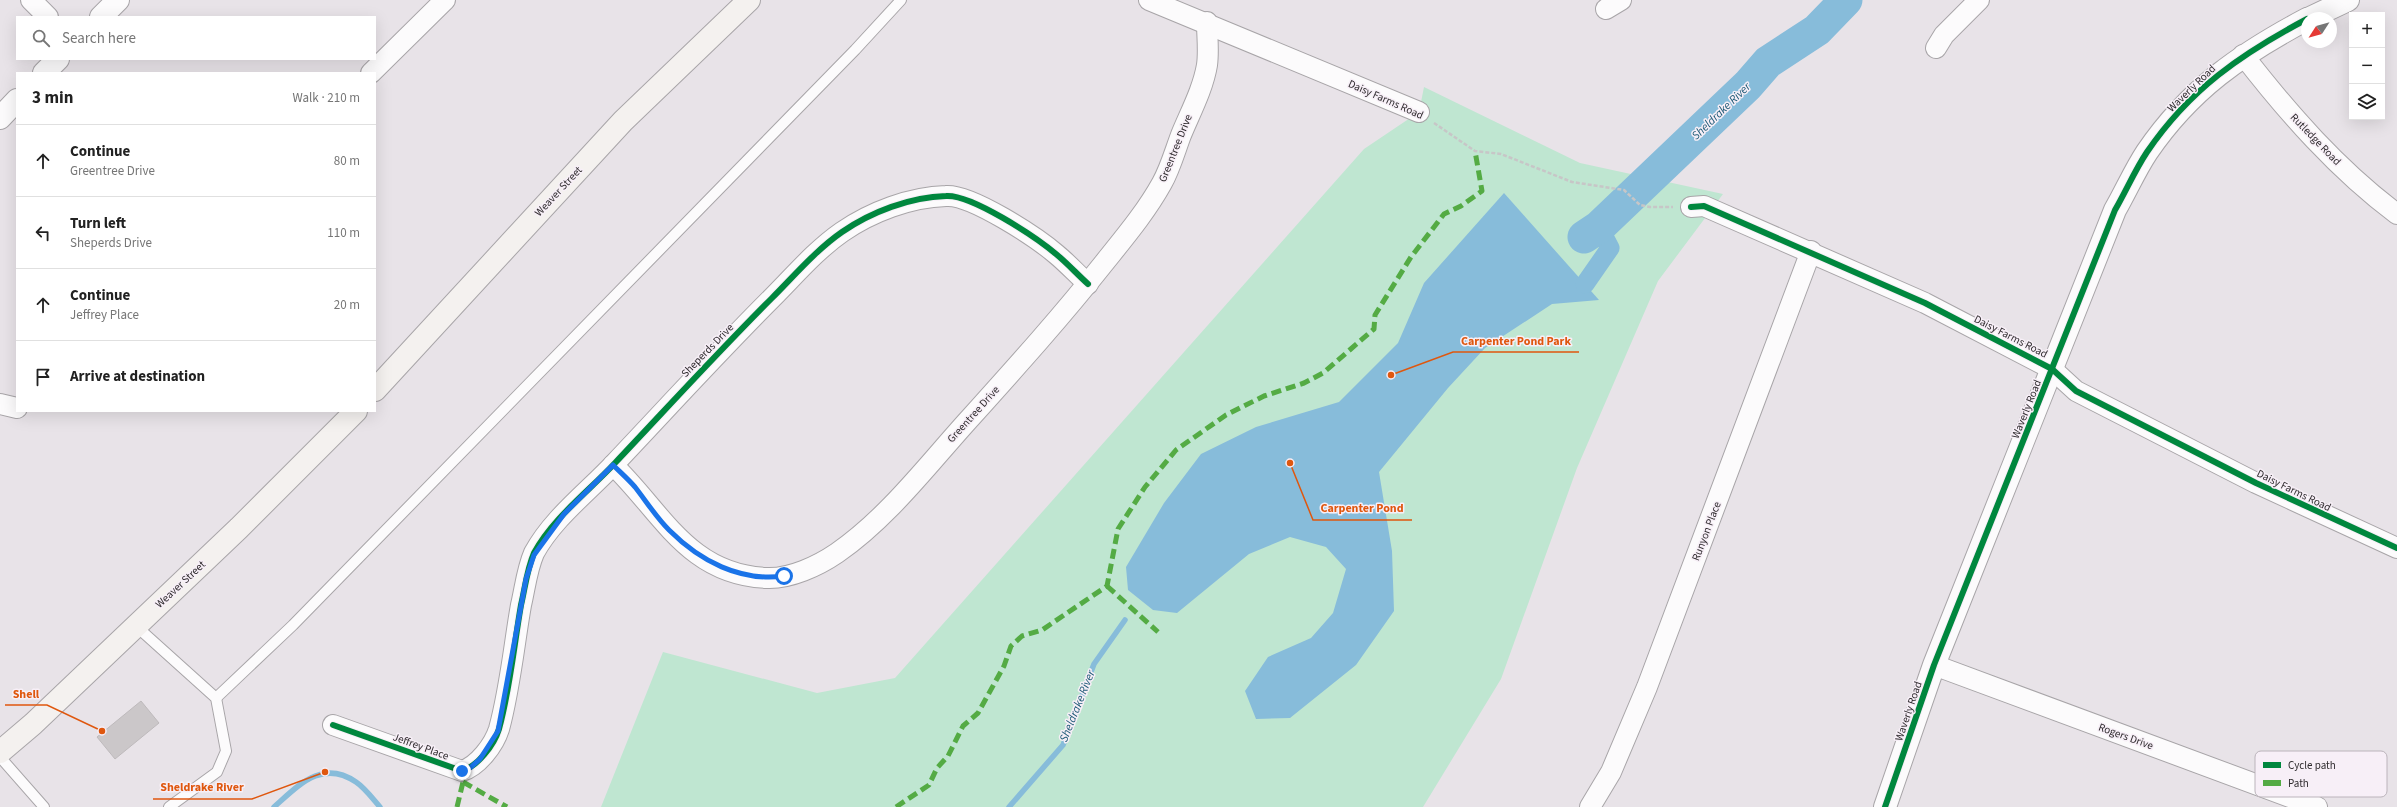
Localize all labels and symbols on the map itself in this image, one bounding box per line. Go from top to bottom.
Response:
north arrow [2301,12,2337,48]
street label: Waverly Road [2164,61,2219,115]
street label: Daisy Farms Road [1346,76,1426,123]
water label: Sheldrake River [1688,78,1755,144]
street label: Rutledge Road [2287,110,2344,169]
street label: Greentree Drive [1155,112,1196,184]
street label: Weaver Street [531,163,586,220]
street label: Daisy Farms Road [1971,311,2050,361]
street label: Sheperds Drive [678,320,737,380]
callout: Carpenter Pond Park [1453,328,1579,352]
text: Carpenter Pond Park [1461,333,1571,350]
street label: Waverly Road [2008,378,2045,441]
street label: Greentree Drive [944,382,1003,446]
street label: Daisy Farms Road [2254,466,2333,515]
callout: Carpenter Pond [1313,496,1412,520]
street label: Runyon Place [1688,499,1725,563]
text: Carpenter Pond [1320,500,1404,517]
street label: Weaver Street [152,557,209,612]
route start [775,567,793,585]
water label: Sheldrake River [1055,667,1100,745]
street label: Waverly Road [1891,679,1926,743]
callout: Shell [5,681,47,705]
text: Shell [13,686,40,703]
street label: Rogers Drive [2096,720,2156,754]
street label: Jeffrey Place [391,729,451,764]
legend [2255,751,2387,797]
text: Cycle path [2288,758,2336,773]
route end [453,762,471,780]
callout: Sheldrake River [153,775,252,799]
text: Path [2288,776,2309,791]
text: Sheldrake River [160,779,244,796]

